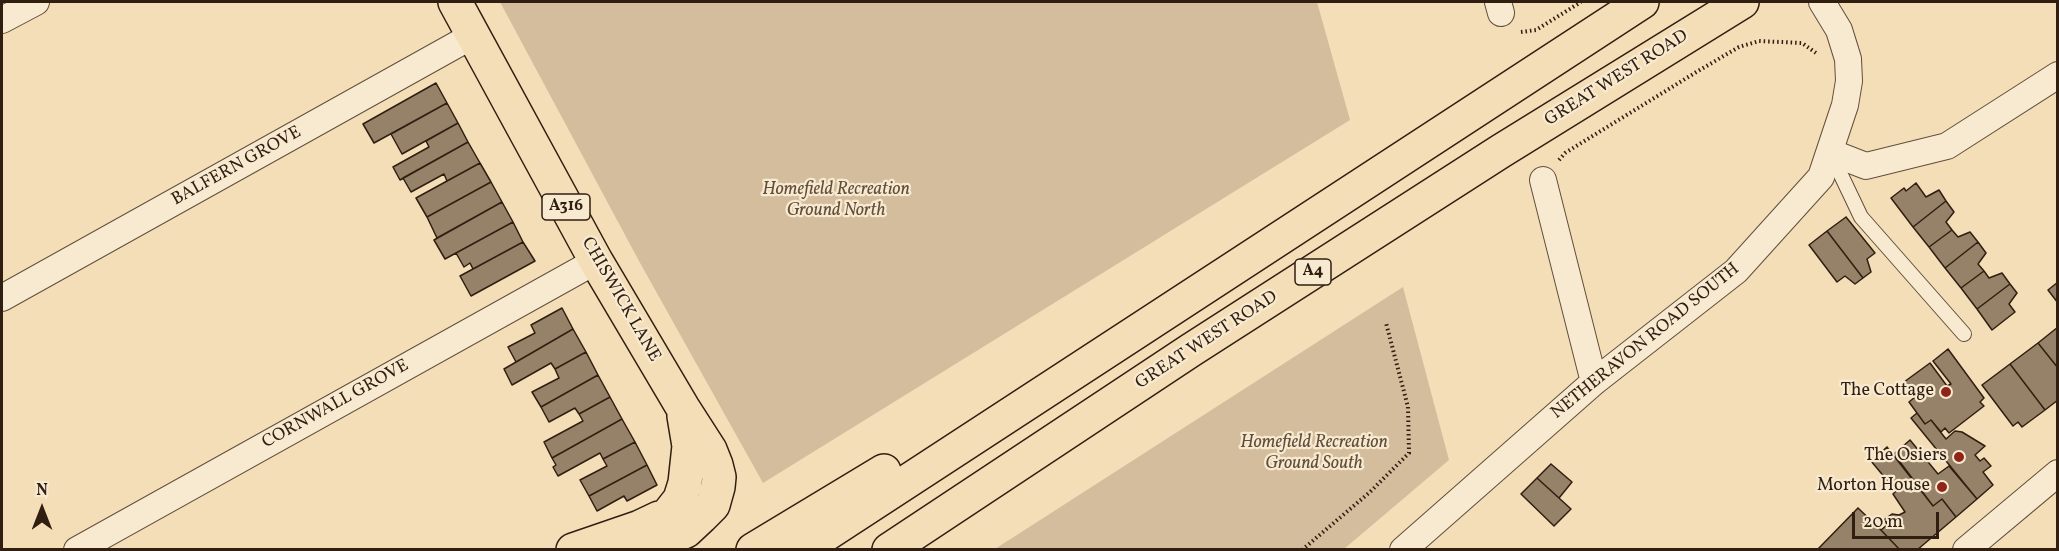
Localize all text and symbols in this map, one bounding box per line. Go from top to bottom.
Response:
street label: GREAT WEST ROAD [1541,26,1693,132]
street label: BALFERN GROVE [168,122,306,212]
park label: Homefield Recreation Ground North [762,180,910,222]
road number: A316 [542,194,590,220]
street label: CHISWICK LANE [576,234,664,366]
road number: A4 [1295,259,1331,285]
street label: NETHERAVON ROAD SOUTH [1547,259,1745,425]
street label: GREAT WEST ROAD [1132,287,1282,395]
street label: CORNWALL GROVE [259,356,413,454]
place label: The Cottage [1840,381,1934,403]
marker: The Cottage [1939,385,1953,399]
park label: Homefield Recreation Ground South [1240,433,1388,476]
place label: The Osiers [1864,446,1947,468]
marker: The Osiers [1952,450,1966,464]
place label: Morton House [1817,476,1930,498]
north arrow [12,479,72,539]
text: N [36,480,48,502]
marker: Morton House [1935,480,1949,494]
scale bar [1855,500,1942,538]
text: 20 m [1863,510,1903,535]

